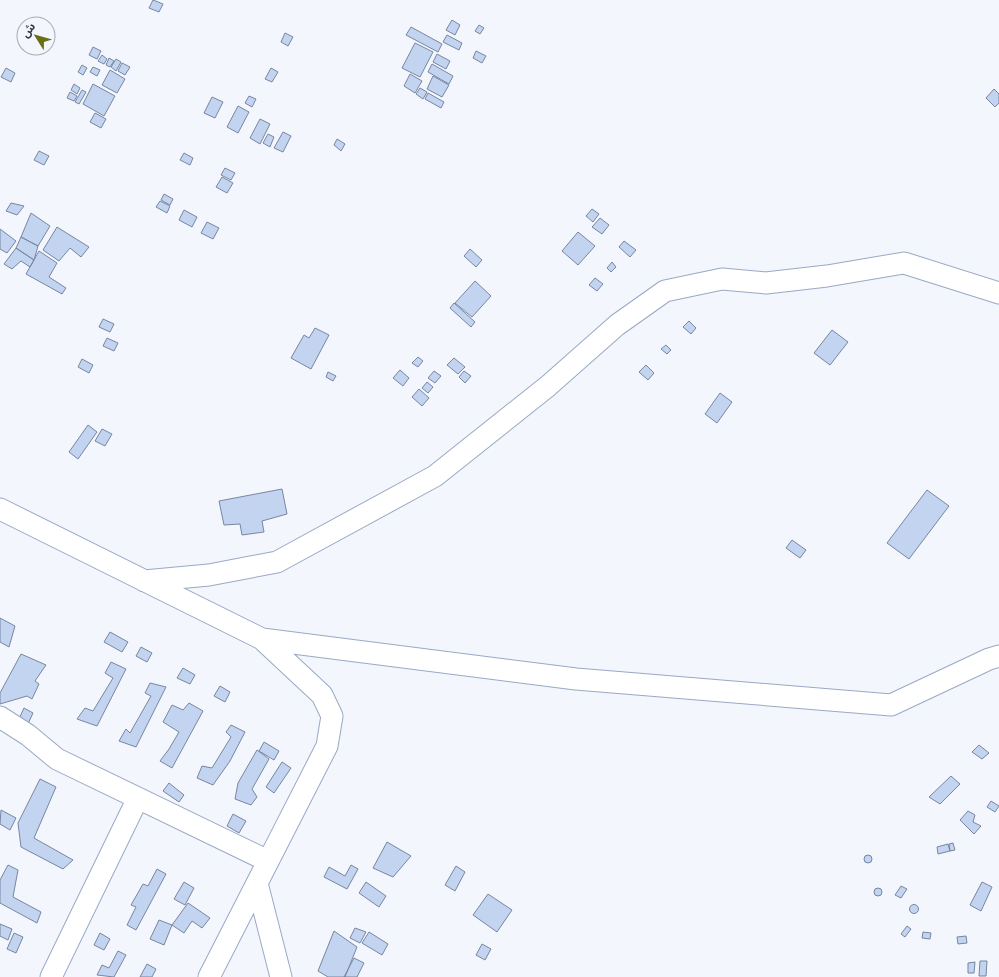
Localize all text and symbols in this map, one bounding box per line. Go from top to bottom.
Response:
north arrow [16,16,56,56]
text: ش [18,20,38,40]

